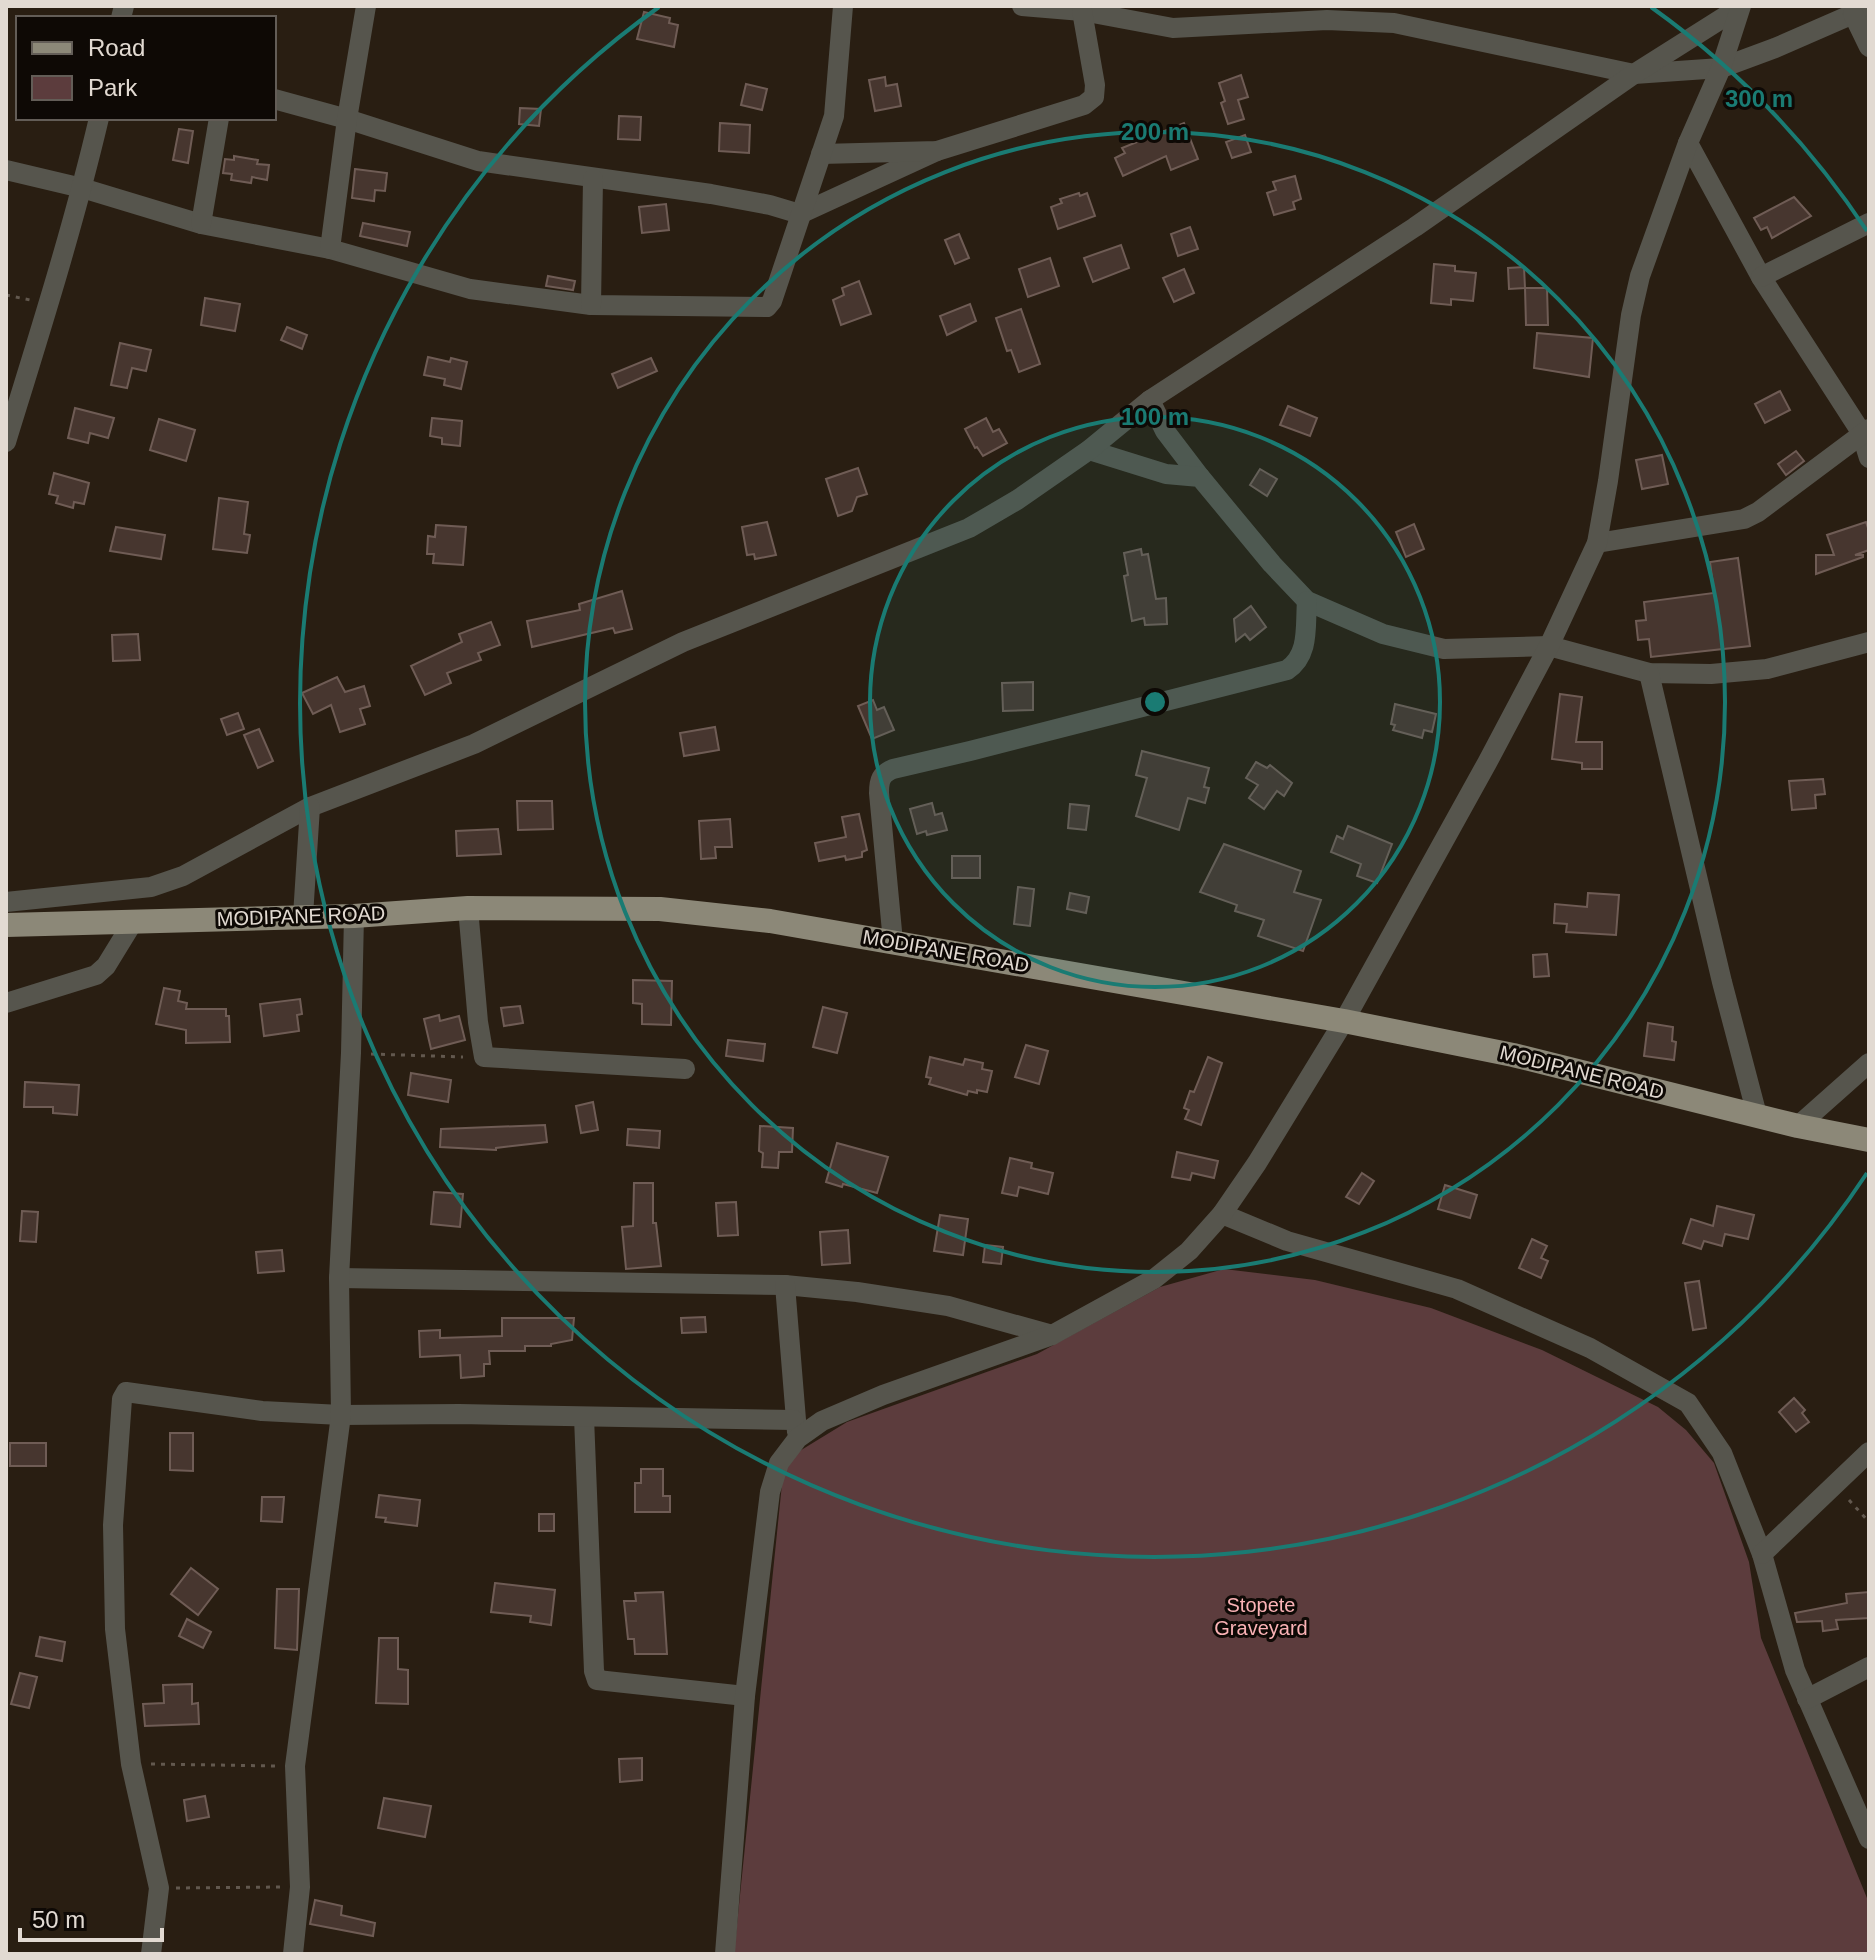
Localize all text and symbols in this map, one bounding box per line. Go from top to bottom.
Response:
legend [16,16,276,120]
text: Road [88,34,145,61]
text: Park [88,74,138,101]
text: 300 m [1725,85,1793,112]
text: 200 m [1121,118,1189,145]
text: 100 m [1121,403,1189,430]
centre of rings [1141,688,1169,716]
street label: MODIPANE ROAD [216,902,386,930]
street label: MODIPANE ROAD [861,926,1031,976]
street label: MODIPANE ROAD [1498,1041,1666,1103]
park label: Stopete Graveyard [1214,1594,1308,1639]
scale bar [20,1892,162,1942]
text: 50 m [32,1906,85,1933]

